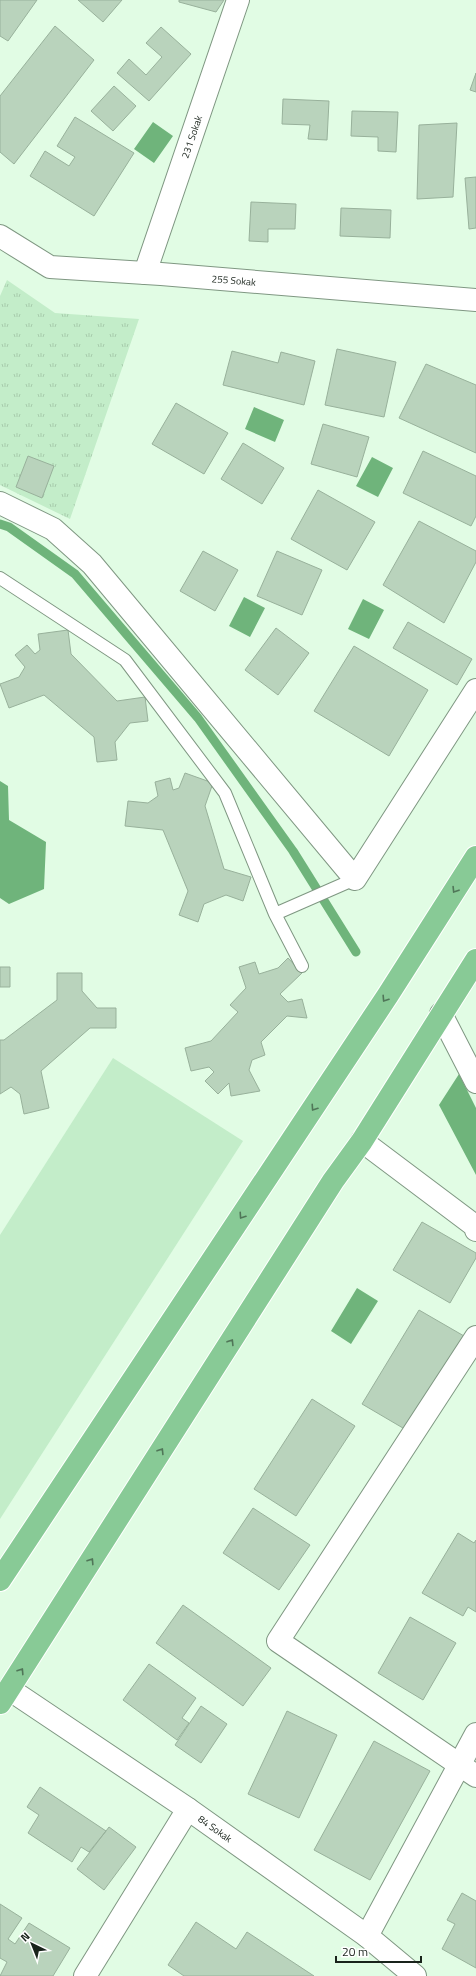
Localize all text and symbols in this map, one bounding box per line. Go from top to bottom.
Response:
street label: 231 Sokak [177,113,206,160]
street label: 255 Sokak [211,271,257,289]
one-way arrow [452,886,460,893]
one-way arrow [383,995,390,1002]
one-way arrow [311,1104,318,1111]
one-way arrow [239,1212,247,1219]
one-way arrow [226,1339,233,1346]
one-way arrow [156,1448,164,1455]
one-way arrow [86,1558,94,1565]
one-way arrow [16,1668,24,1675]
street label: 84 Sokak [195,1811,236,1846]
north arrow [12,1924,52,1964]
text: N [17,1928,33,1945]
scale bar [336,1938,421,1964]
text: 20 m [342,1942,368,1961]

